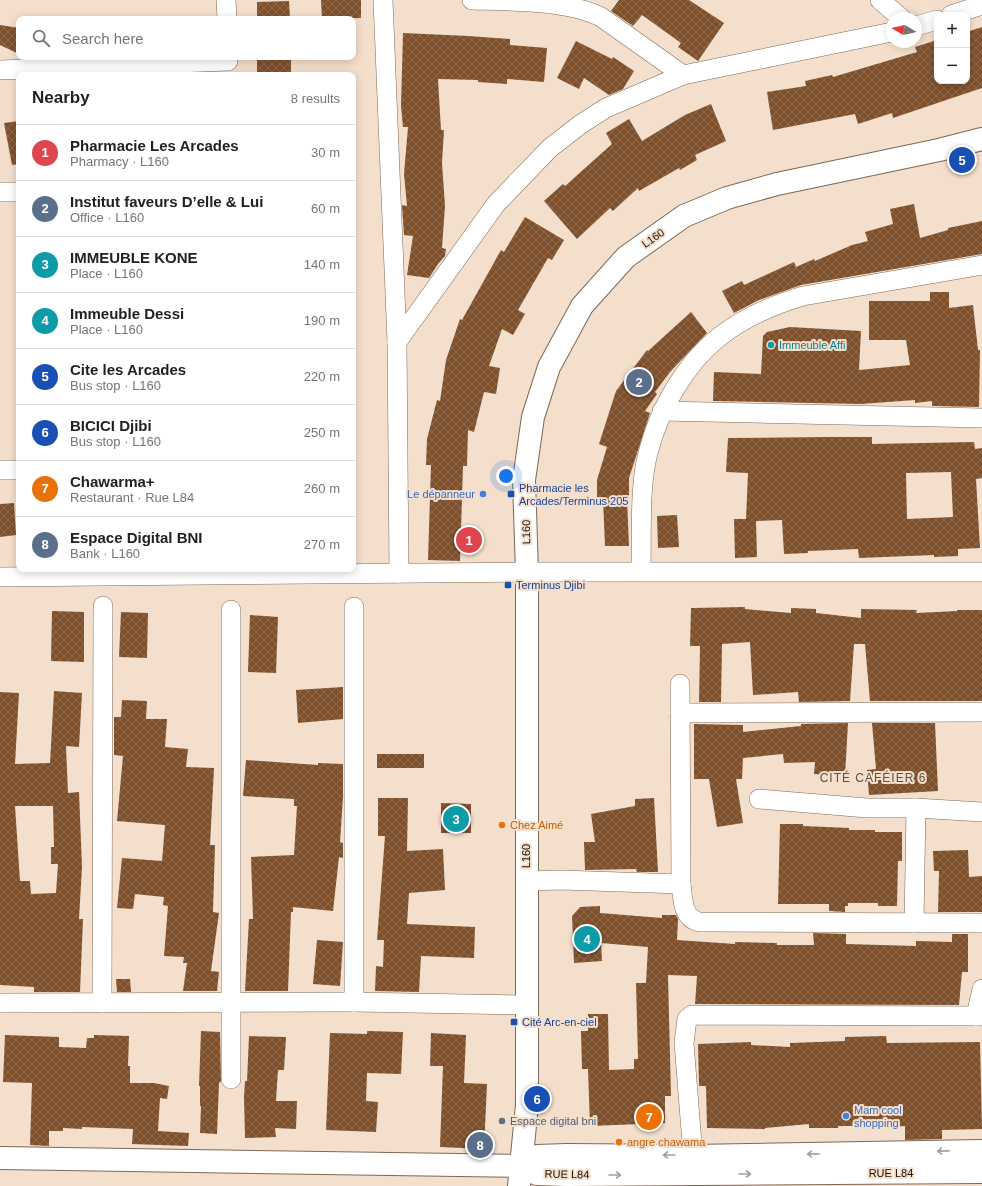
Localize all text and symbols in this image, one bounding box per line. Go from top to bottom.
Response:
north arrow [886,12,922,48]
map controls [934,12,970,84]
button: + [934,12,970,48]
search box [16,16,356,60]
icon: search [30,27,52,49]
text: Search here [62,30,144,47]
button: − [934,48,970,84]
text: Nearby [32,88,90,107]
text: 8 results [291,91,340,106]
text: Pharmacie Les Arcades [70,137,239,154]
text: 1 [41,145,49,160]
text: 30 m [311,145,340,160]
pin: 5 [949,145,975,175]
text: Pharmacy · L160 [70,154,169,169]
text: Institut faveurs D’elle & Lui [70,193,263,210]
text: 2 [41,201,49,216]
text: 60 m [311,201,340,216]
text: Office · L160 [70,210,144,225]
street label: L160 [640,226,666,250]
text: IMMEUBLE KONE [70,249,198,266]
text: 3 [41,257,49,272]
text: 140 m [304,257,340,272]
text: Place · L160 [70,266,143,281]
text: Immeuble Dessi [70,305,184,322]
text: 4 [41,313,49,328]
text: 190 m [304,313,340,328]
text: Place · L160 [70,322,143,337]
place label: Immeuble Affi [779,339,845,351]
marker: Immeuble Affi [766,340,776,350]
text: Cite les Arcades [70,361,186,378]
pin: 2 [626,367,652,397]
text: 5 [41,369,49,384]
text: 220 m [304,369,340,384]
text: Bus stop · L160 [70,378,161,393]
text: BICICI Djibi [70,417,152,434]
text: 6 [41,425,49,440]
text: 250 m [304,425,340,440]
text: Bus stop · L160 [70,434,161,449]
your location [496,466,516,486]
text: Chawarma+ [70,473,155,490]
text: 7 [41,481,49,496]
text: 260 m [304,481,340,496]
place label: Pharmacie les Arcades/Terminus 205 [519,482,628,507]
place label: Le dépanneur [407,488,475,500]
marker: Le dépanneur [478,489,488,499]
marker: Pharmacie les Arcades/Terminus 205 [506,489,516,499]
text: Restaurant · Rue L84 [70,490,194,505]
street label: L160 [520,520,532,544]
pin: 1 [456,525,482,555]
text: Espace Digital BNI [70,529,203,546]
text: 8 [41,537,49,552]
text: 270 m [304,537,340,552]
text: Bank · L160 [70,546,140,561]
place label: Terminus Djibi [516,579,585,591]
marker: Terminus Djibi [503,580,513,590]
district label: CITÉ CAFÉIER 6 [820,770,926,785]
pin: 3 [443,804,469,834]
place label: Chez Aimé [510,819,563,831]
marker: Chez Aimé [497,820,507,830]
street label: L160 [520,844,532,868]
pin: 4 [574,924,600,954]
place label: Cité Arc-en-ciel [522,1016,597,1028]
marker: Cité Arc-en-ciel [509,1017,519,1027]
pin: 6 [524,1084,550,1114]
pin: 7 [636,1102,662,1132]
place label: Mam cool shopping [854,1104,902,1129]
marker: Mam cool shopping [841,1111,851,1121]
place label: Espace digital bni [510,1115,596,1127]
marker: Espace digital bni [497,1116,507,1126]
pin: 8 [467,1130,493,1160]
place label: angre chawama [627,1136,706,1148]
marker: angre chawama [614,1137,624,1147]
one-way arrow [937,1148,950,1155]
one-way arrow [807,1150,820,1158]
one-way arrow [663,1152,676,1159]
street label: RUE L84 [869,1167,913,1179]
street label: RUE L84 [545,1168,589,1180]
one-way arrow [738,1170,751,1178]
one-way arrow [608,1171,621,1178]

